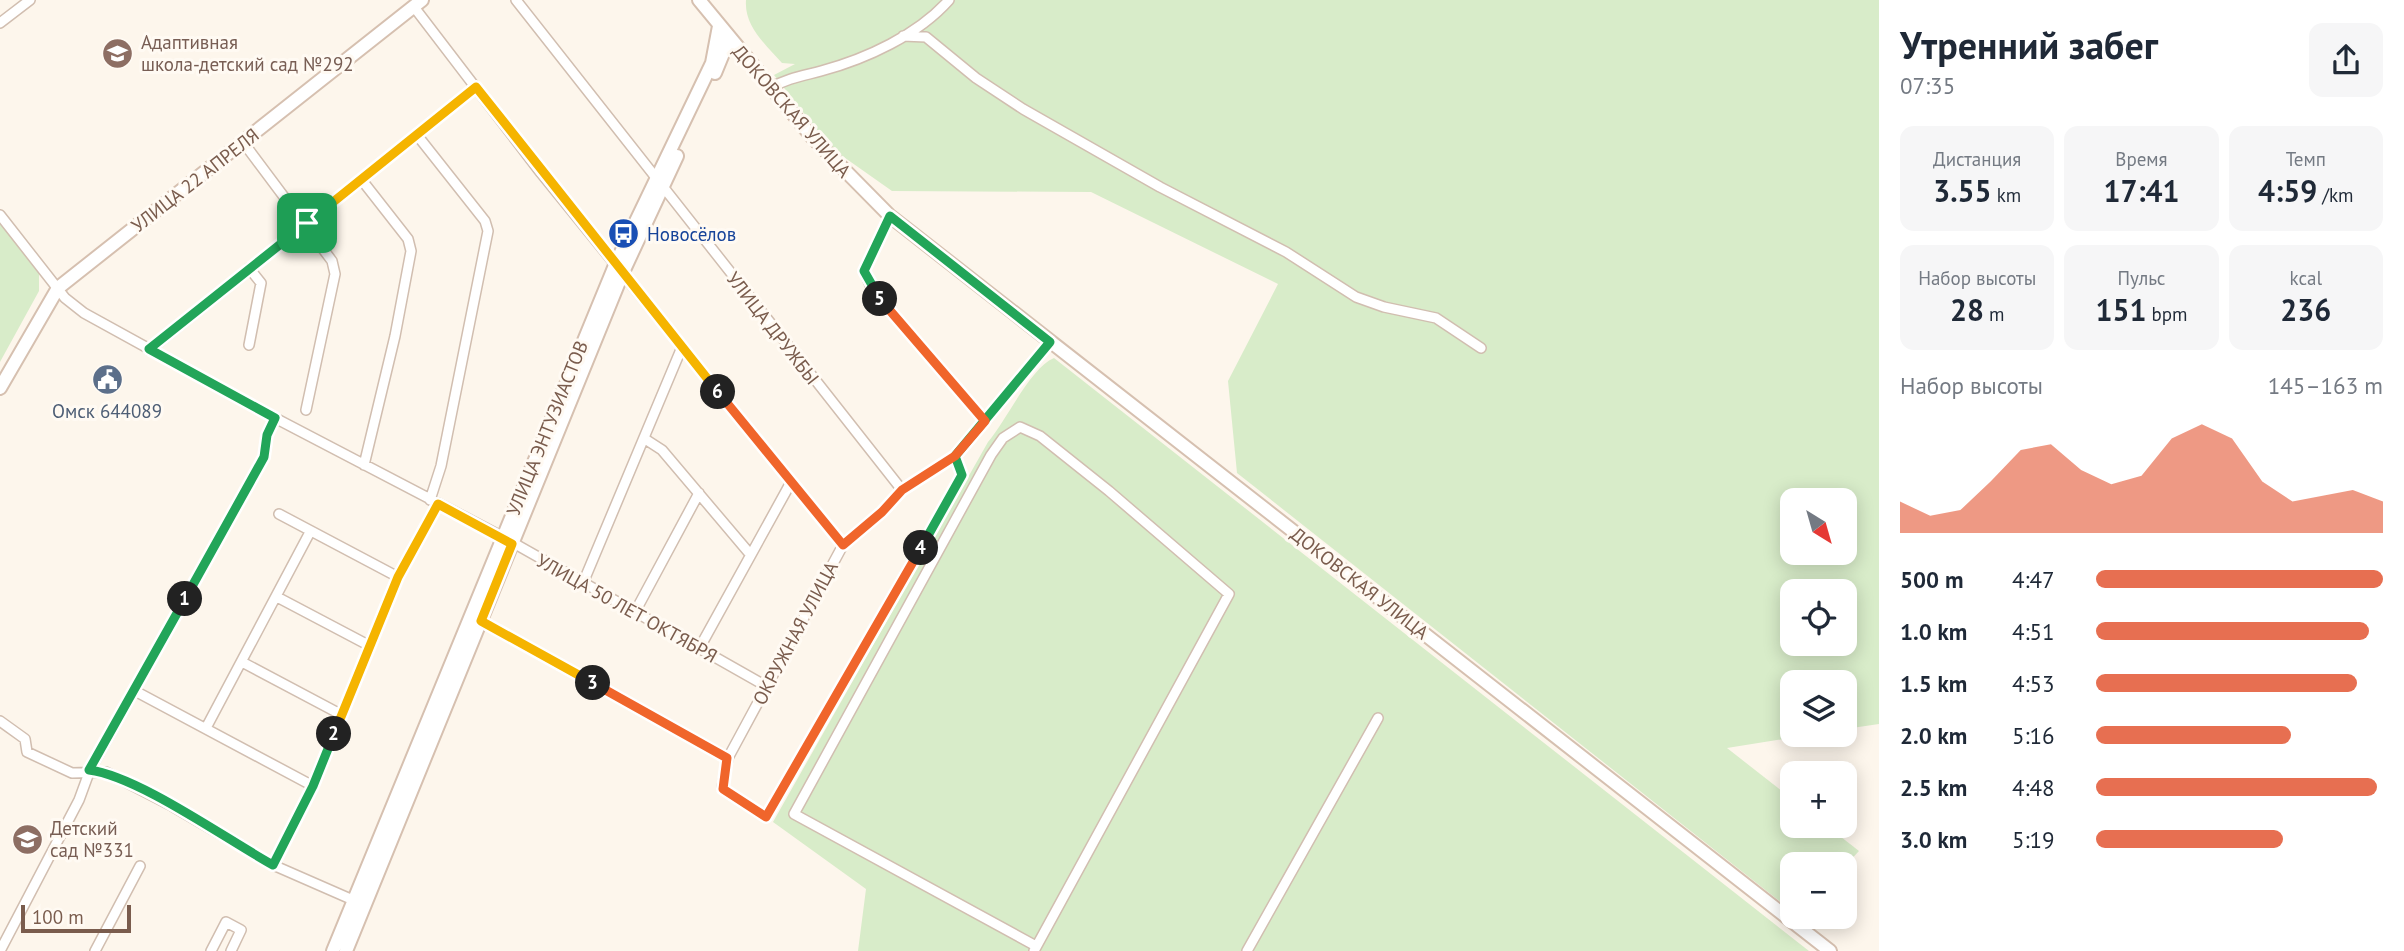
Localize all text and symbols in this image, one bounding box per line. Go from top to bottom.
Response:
text: Утренний забег [1900,20,2158,69]
button: share [2309,23,2383,97]
place label: Адаптивная школа-детский сад №292 [141,30,354,76]
school or university icon: Адаптивная школа-детский сад №292 [101,36,135,70]
street label: ДОКОВСКАЯ УЛИЦА [728,40,856,182]
text: 07:35 [1900,71,1955,100]
street label: УЛИЦА 22 АПРЕЛЯ [126,123,264,237]
text: Дистанция [1933,147,2021,171]
text: Время [2115,147,2168,171]
text: Темп [2286,147,2326,171]
text: 3.55 [1933,171,1992,210]
text: 17:41 [2103,171,2180,210]
text: 4:59 [2258,171,2317,210]
text: km [1992,183,2021,207]
text: /km [2317,183,2354,207]
pin [277,193,337,253]
icon: arrive [288,204,326,242]
bus stop icon: Новосёлов [607,217,641,251]
place label: Новосёлов [647,222,736,246]
text: Набор высоты [1918,266,2036,290]
text: Пульс [2118,266,2165,290]
text: kcal [2290,266,2322,290]
street label: УЛИЦА ДРУЖБЫ [722,267,824,389]
pin: 5 [862,282,898,316]
text: 5 [874,286,885,310]
text: 28 [1950,290,1984,329]
text: 151 [2095,290,2146,329]
text: 236 [2280,290,2331,329]
text: m [1984,302,2004,326]
text: bpm [2146,302,2188,326]
street label: УЛИЦА ЭНТУЗИАСТОВ [501,337,593,519]
public building icon: Омск 644089 [90,363,124,397]
text: Набор высоты [1900,371,2043,400]
text: 145–163 m [2268,371,2383,400]
pin: 6 [700,374,736,410]
text: 6 [712,379,723,403]
place label: Омск 644089 [52,399,162,423]
north arrow [1780,488,1857,565]
map controls [1780,488,1857,929]
street label: ДОКОВСКАЯ УЛИЦА [1286,522,1434,644]
pin: 4 [904,530,939,566]
text: 4 [915,535,926,559]
street label: УЛИЦА 50 ЛЕТ ОКТЯБРЯ [532,548,722,668]
street label: ОКРУЖНАЯ УЛИЦА [747,557,843,709]
text: 500 m [1900,565,1963,594]
text: 4:47 [2012,565,2055,594]
button: locate [1780,579,1857,656]
pin: 1 [168,582,202,616]
text: 1 [179,586,190,610]
text: 1.0 km [1900,617,1967,646]
text: 4:51 [2012,617,2055,646]
pin: 3 [576,666,610,700]
text: 1.5 km [1900,669,1967,698]
text: 4:53 [2012,669,2055,698]
text: 3 [587,670,598,694]
button: layers [1780,670,1857,747]
pin: 2 [316,716,352,752]
text: 2 [328,721,339,745]
text: 2.0 km [1900,721,1967,750]
text: 5:16 [2012,721,2055,750]
button: + [1780,761,1857,838]
text: 2.5 km [1900,773,1967,802]
text: 4:48 [2012,773,2055,802]
place label: Детский сад №331 [50,816,134,862]
school or university icon: Детский сад №331 [10,822,44,856]
text: 3.0 km [1900,825,1967,854]
text: 5:19 [2012,825,2055,854]
button: − [1780,852,1857,929]
scale bar [21,902,131,934]
text: 100 m [32,905,84,929]

